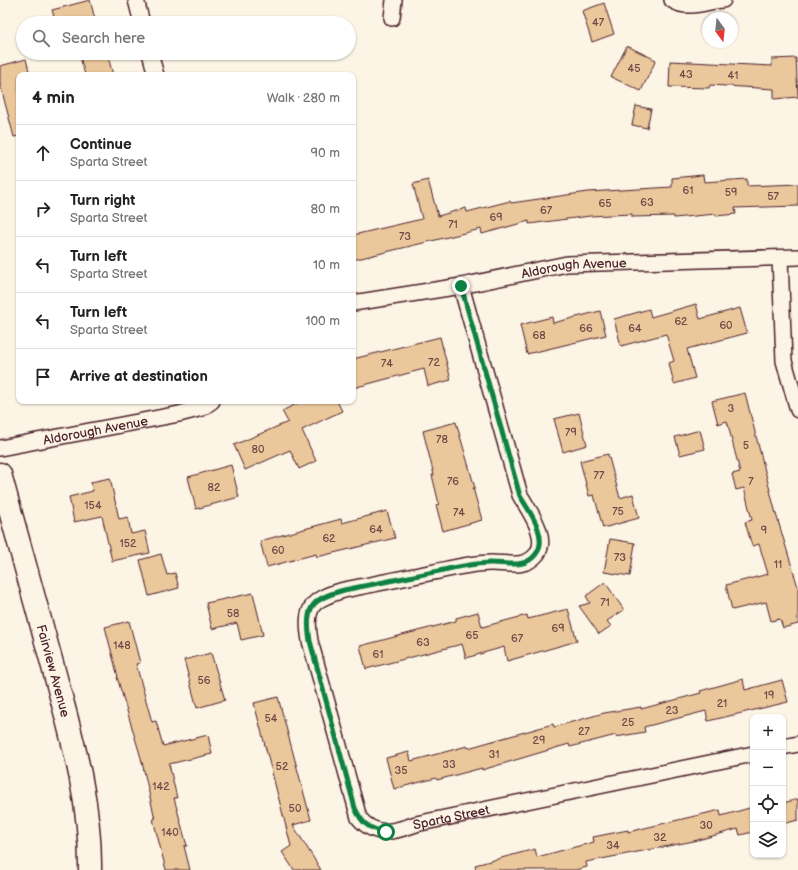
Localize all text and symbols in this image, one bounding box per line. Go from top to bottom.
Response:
north arrow [702,12,738,48]
search box [16,16,356,60]
house number: 47 [592,16,605,29]
icon: search [30,27,52,49]
text: Search here [62,29,145,48]
house number: 45 [627,62,641,75]
house number: 43 [679,68,693,81]
house number: 41 [728,69,738,82]
text: 4 min [32,88,75,108]
text: Walk · 280 m [267,90,340,106]
text: Continue [70,135,132,154]
icon: ahead [32,142,54,164]
text: 90 m [311,145,340,161]
text: Sparta Street [70,154,148,170]
house number: 61 [683,184,693,197]
house number: 59 [725,186,737,199]
house number: 57 [767,190,779,203]
text: Turn right [70,191,135,210]
house number: 63 [640,196,654,209]
house number: 65 [598,197,612,210]
icon: right [32,198,54,220]
text: 80 m [311,201,340,217]
house number: 67 [540,204,553,217]
text: Sparta Street [70,210,148,226]
house number: 69 [489,211,503,224]
house number: 71 [448,218,458,231]
house number: 73 [399,230,411,243]
text: Turn left [70,247,127,266]
icon: left [32,254,54,276]
street label: Aldorough Avenue [520,255,627,282]
text: 10 m [313,257,340,273]
text: Sparta Street [70,266,148,282]
route end [452,277,470,295]
text: Turn left [70,303,127,322]
icon: left [32,310,54,332]
text: 100 m [305,313,340,329]
house number: 62 [674,315,688,328]
house number: 60 [719,319,733,332]
text: Sparta Street [70,322,148,338]
house number: 66 [579,322,593,335]
house number: 64 [628,322,642,335]
house number: 68 [532,329,546,342]
house number: 72 [428,356,440,369]
house number: 74 [381,357,393,370]
icon: arrive [32,366,54,388]
text: Arrive at destination [70,367,208,386]
house number: 3 [728,402,735,415]
street label: Aldorough Avenue [42,413,150,449]
house number: 79 [565,426,577,439]
house number: 78 [436,433,448,446]
house number: 5 [743,439,749,452]
house number: 80 [252,443,265,456]
house number: 77 [594,469,605,482]
house number: 76 [447,475,459,488]
house number: 7 [748,475,754,488]
house number: 82 [208,481,221,494]
house number: 154 [84,499,102,512]
house number: 75 [612,505,624,518]
house number: 74 [453,506,465,519]
house number: 64 [369,523,383,536]
house number: 9 [761,524,767,537]
house number: 62 [322,532,336,545]
house number: 152 [119,537,137,550]
house number: 60 [271,544,285,557]
house number: 73 [614,551,626,564]
house number: 11 [774,558,782,571]
house number: 71 [600,596,610,609]
house number: 58 [227,607,239,620]
house number: 69 [551,622,565,635]
street label: Fairview Avenue [33,623,73,719]
house number: 65 [465,629,479,642]
house number: 67 [511,632,524,645]
house number: 63 [416,636,430,649]
house number: 148 [113,639,131,652]
house number: 61 [373,648,383,661]
house number: 56 [197,674,211,687]
house number: 19 [764,689,774,702]
house number: 21 [717,697,727,710]
house number: 23 [665,704,679,717]
house number: 54 [264,712,278,725]
map controls [750,714,786,858]
button: + [750,714,786,750]
house number: 25 [622,716,634,729]
house number: 27 [578,725,591,738]
house number: 29 [533,734,545,747]
house number: 31 [488,748,500,761]
button: − [750,750,786,786]
house number: 33 [442,758,456,771]
house number: 52 [276,760,289,773]
house number: 35 [394,764,408,777]
house number: 142 [152,780,170,793]
button: locate [750,786,786,822]
house number: 50 [289,802,302,815]
street label: Sparta Street [412,802,491,833]
house number: 30 [699,819,713,832]
button: layers [750,822,786,858]
route start [377,823,395,841]
house number: 140 [161,826,179,839]
house number: 32 [653,831,667,844]
house number: 34 [606,839,620,852]

